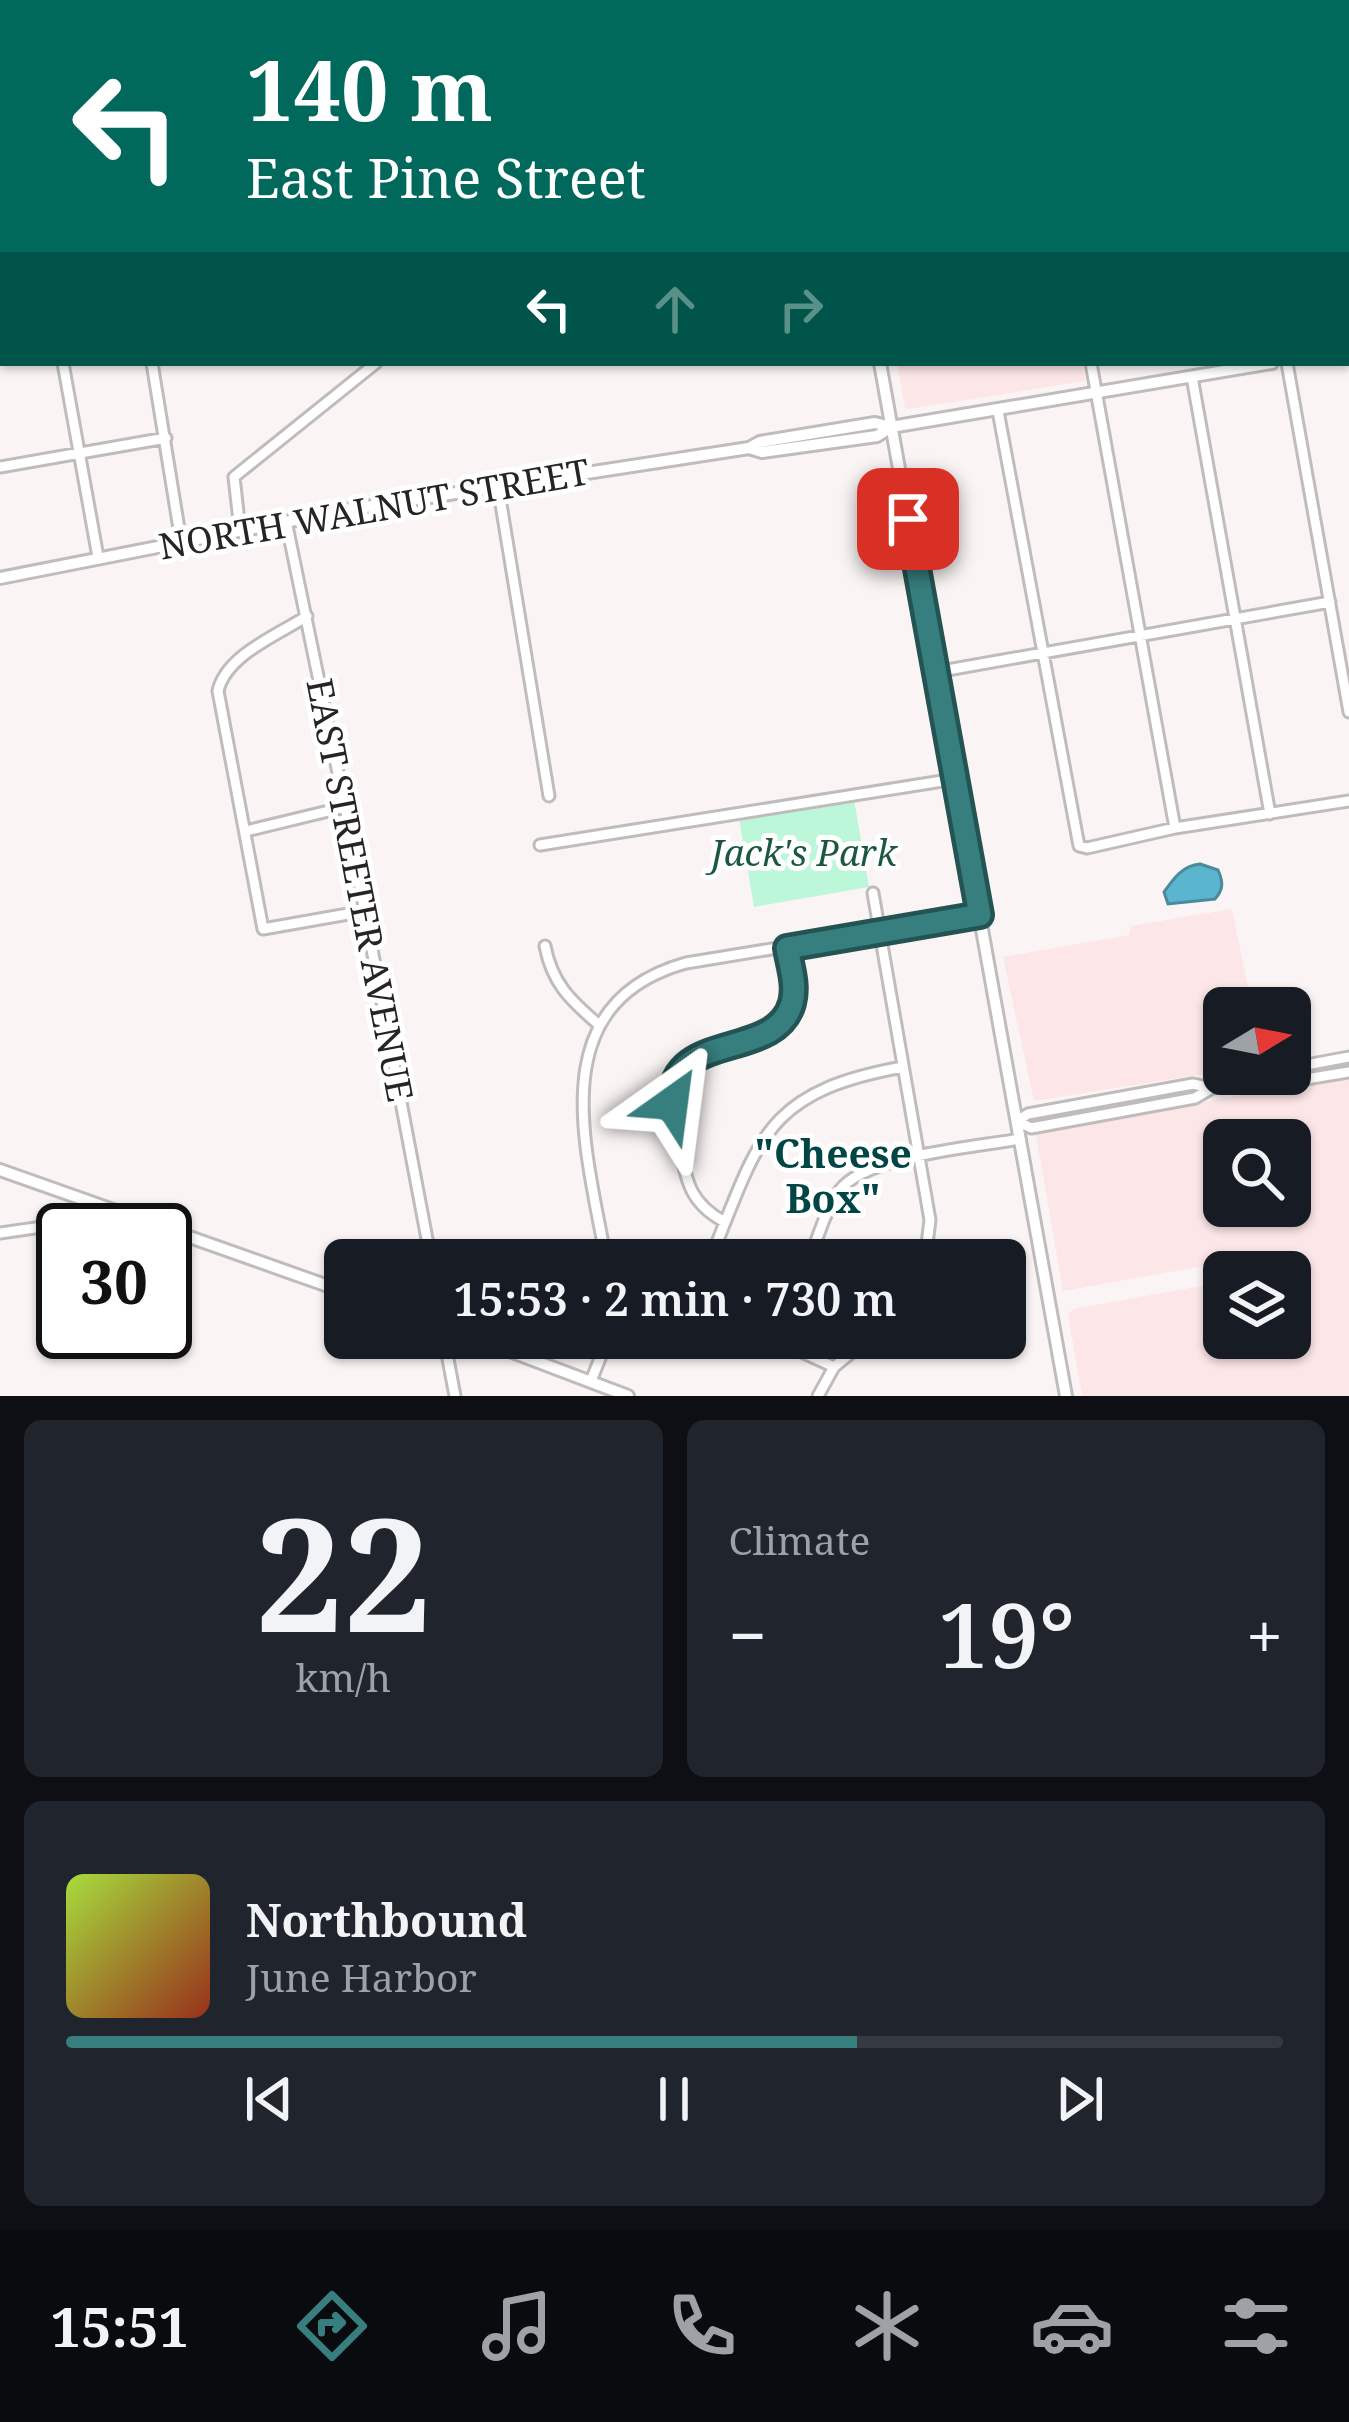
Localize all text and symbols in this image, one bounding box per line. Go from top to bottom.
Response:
text: 140 m [246,31,493,146]
icon: left [48,48,204,204]
text: East Pine Street [246,140,646,214]
icon: left [516,276,582,342]
icon: ahead [642,276,708,342]
icon: right [768,276,834,342]
street label: NORTH WALNUT STREET [155,447,593,571]
pin [857,468,959,570]
icon: arrive [875,486,941,552]
street label: EAST STREETER AVENUE [295,674,426,1106]
park label: Jack's Park [705,828,899,877]
north arrow [1203,987,1311,1095]
map controls [1203,987,1311,1359]
position arrow [609,1040,735,1166]
button: search [1203,1119,1311,1227]
district label: "Cheese Box" [754,1126,912,1224]
speed limit sign: 30 [36,1203,192,1359]
button: layers [1203,1251,1311,1359]
text: 15:53 · 2 min · 730 m [453,1268,897,1329]
text: 22 [255,1465,431,1678]
text: Climate [729,1513,870,1566]
text: 19° [938,1572,1075,1694]
text: − [729,1589,767,1679]
text: + [1246,1589,1283,1679]
text: km/h [295,1650,391,1703]
text: Northbound [246,1889,527,1950]
text: June Harbor [246,1950,477,2003]
icon: previous [236,2066,302,2132]
icon: pause [641,2066,707,2132]
icon: next [1047,2066,1113,2132]
icon: directions [290,2284,374,2368]
icon: music [475,2284,559,2368]
icon: phone [660,2284,744,2368]
icon: climate [845,2284,929,2368]
icon: car [1030,2284,1114,2368]
icon: filters [1214,2284,1298,2368]
text: 15:51 [50,2289,189,2363]

